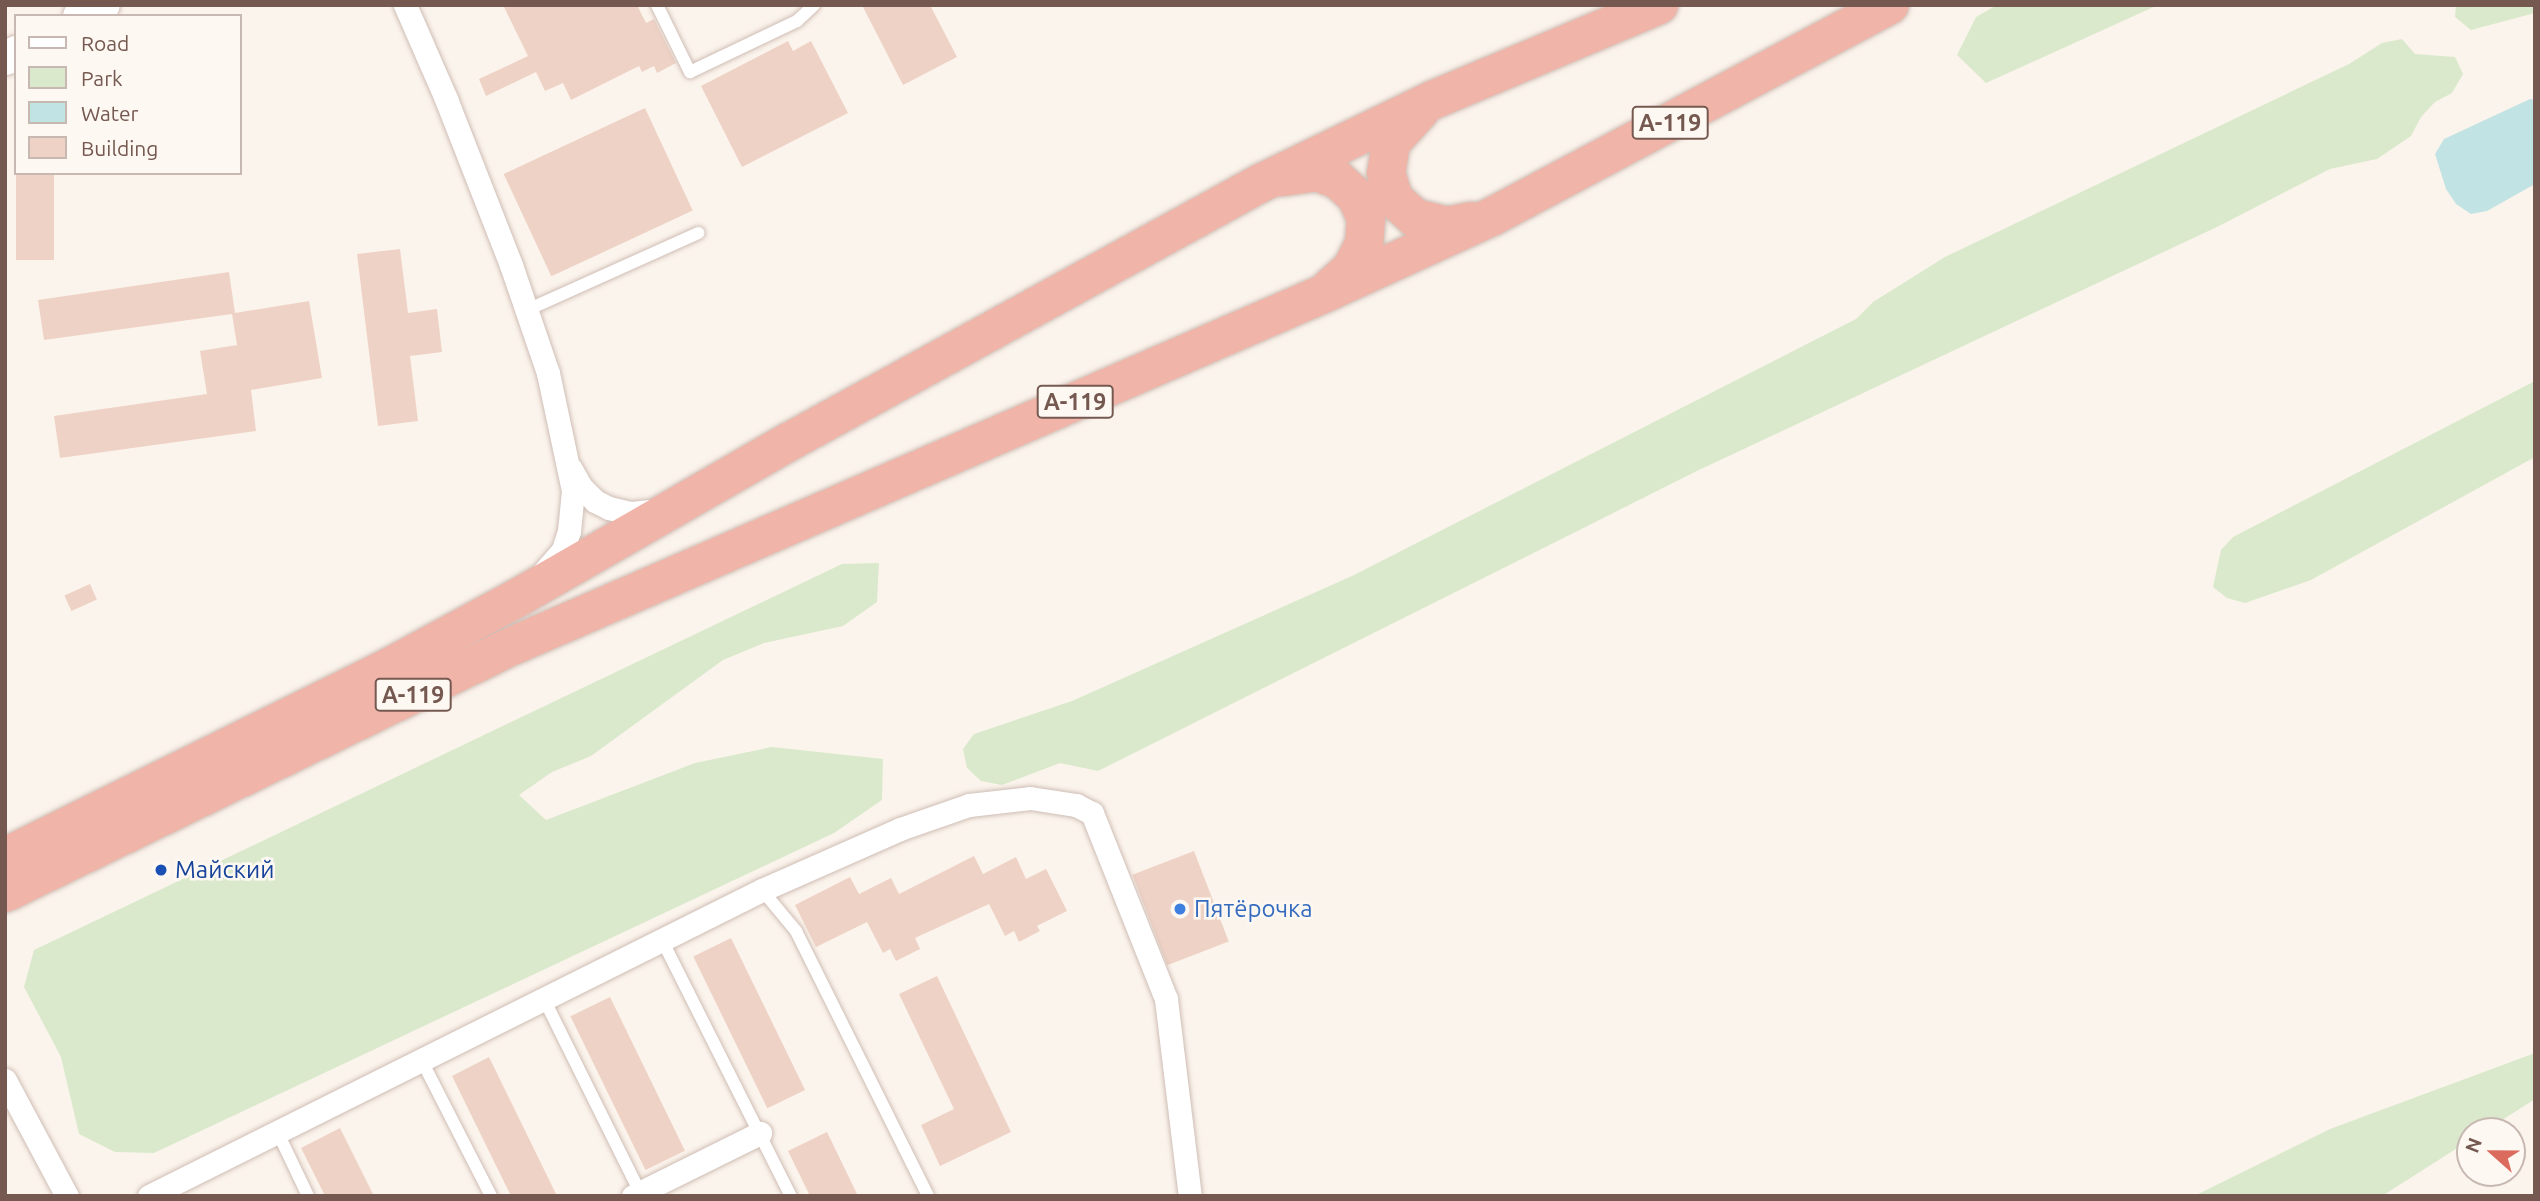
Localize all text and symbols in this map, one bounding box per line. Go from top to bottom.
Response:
legend [14,14,242,175]
text: Road [81,31,129,55]
text: Park [81,66,123,90]
text: Water [81,101,139,125]
road number: А-119 [1632,104,1708,142]
text: Building [81,136,158,160]
road number: А-119 [1036,382,1114,422]
road number: А-119 [374,676,452,715]
place label: Майский [175,856,274,884]
marker: Майский [153,862,169,878]
place label: Пятёрочка [1194,895,1313,923]
marker: Пятёрочка [1172,901,1188,917]
north arrow [2456,1117,2526,1187]
text: N [2460,1135,2486,1156]

